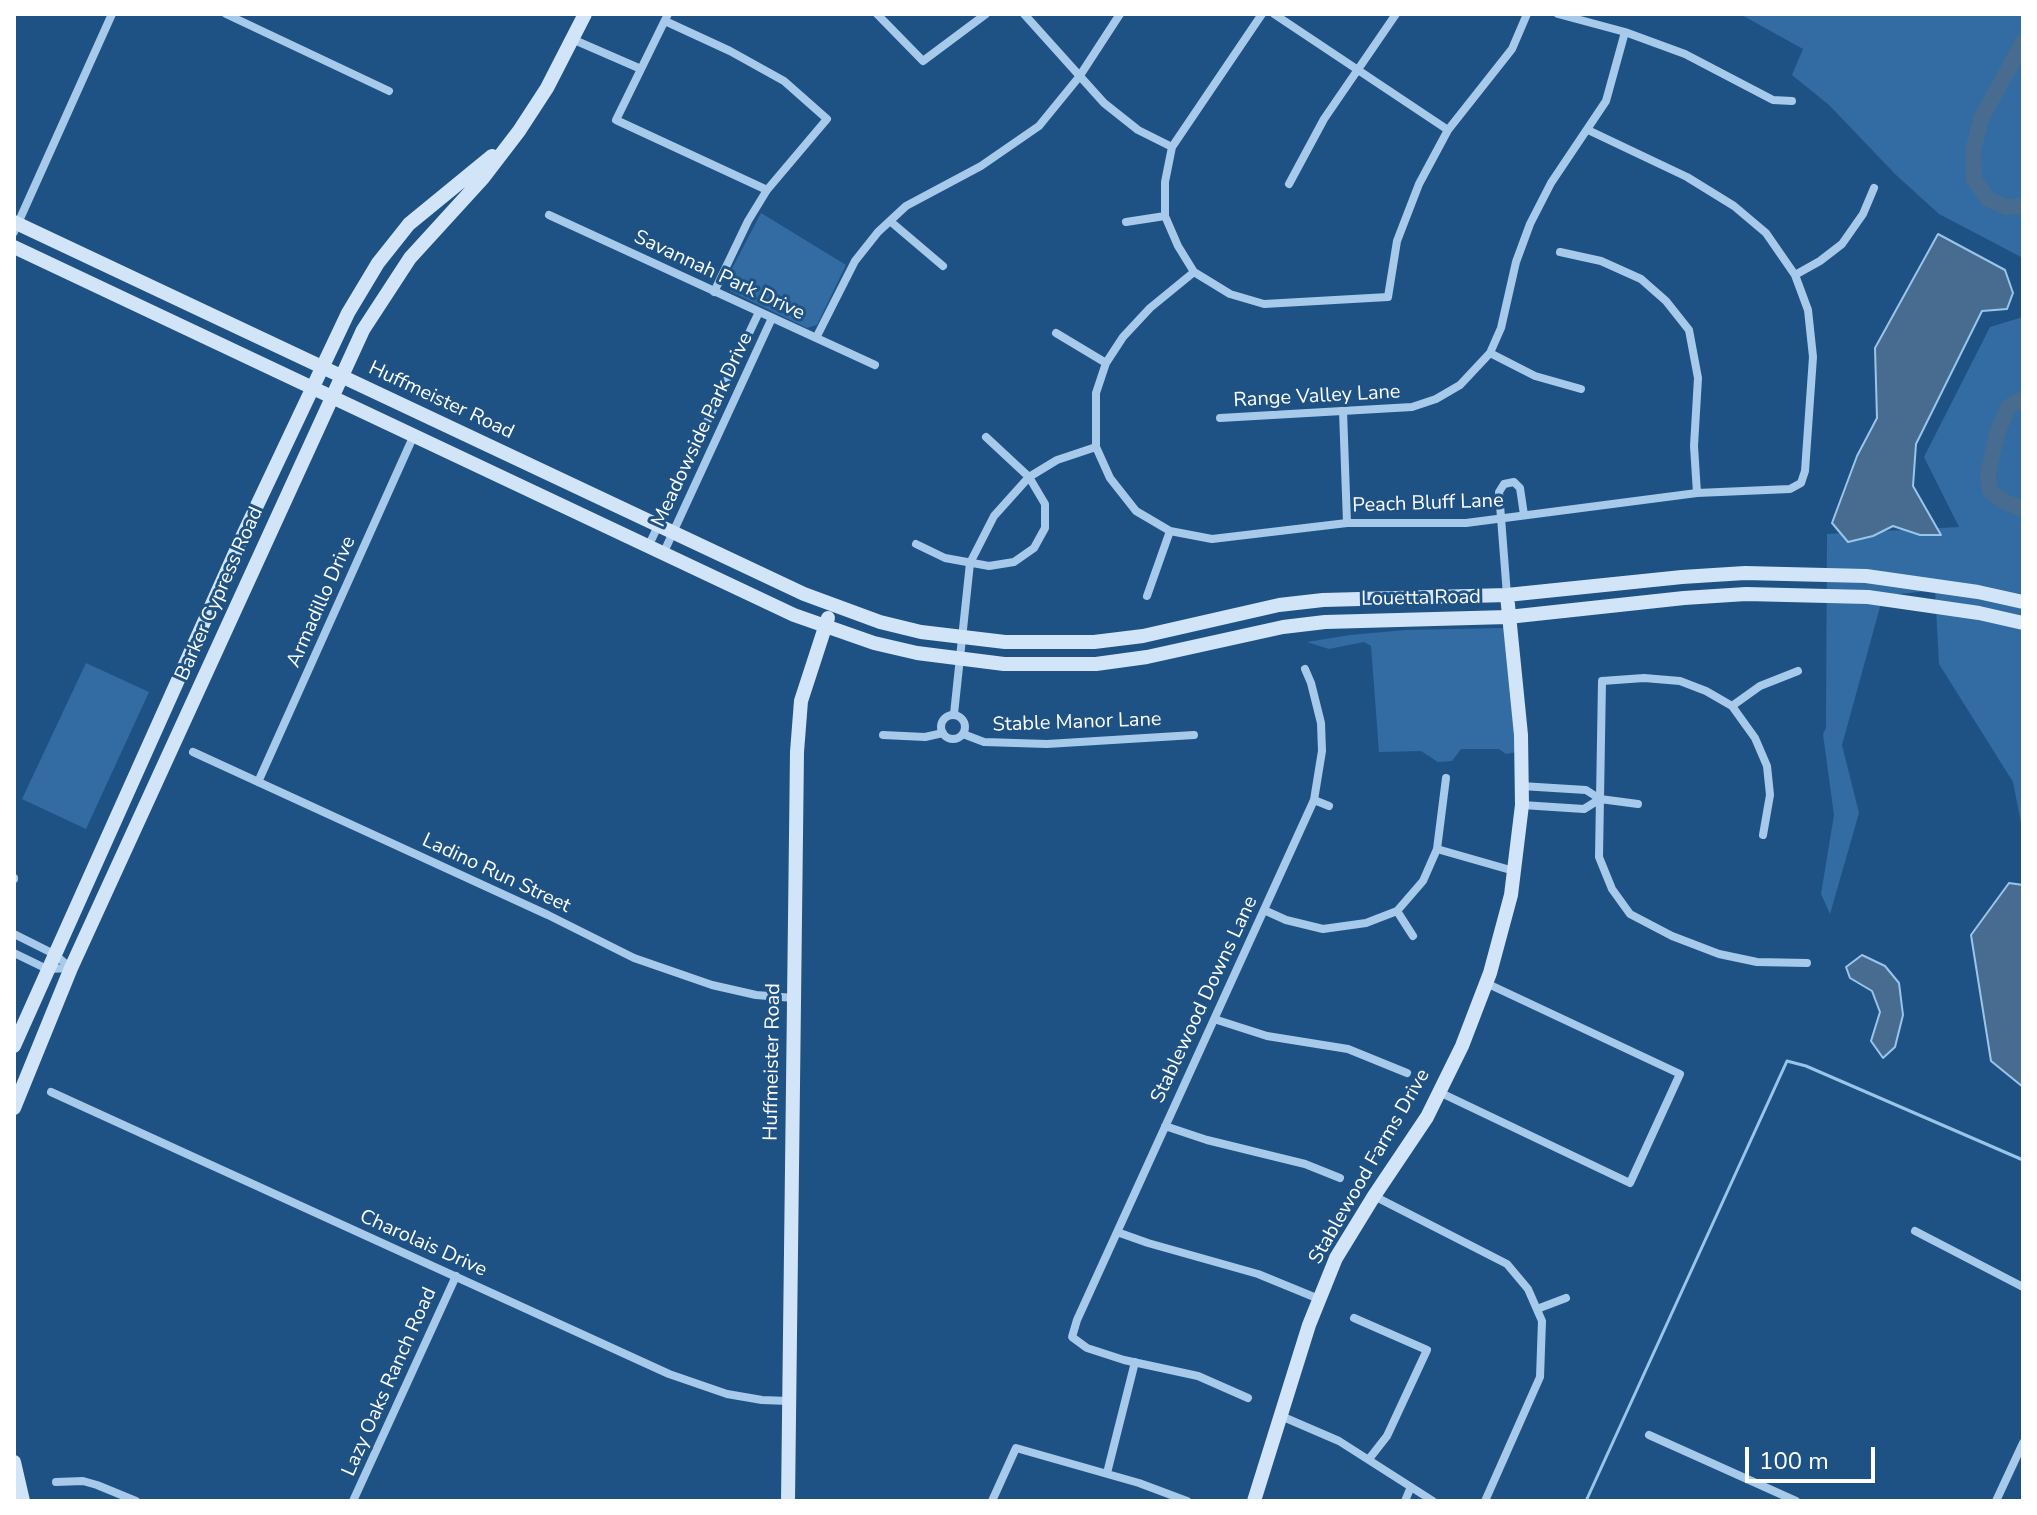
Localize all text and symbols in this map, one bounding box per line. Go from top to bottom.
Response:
street label: Savannah Park Drive [630,226,808,326]
street label: Meadowside Park Drive [647,329,759,531]
street label: Huffmeister Road [364,357,518,445]
street label: Range Valley Lane [1233,381,1401,413]
street label: Peach Bluff Lane [1352,489,1504,519]
street label: Barker Cypress Road [171,503,269,685]
street label: Armadillo Drive [282,533,362,671]
street label: Louetta Road [1361,586,1481,612]
street label: Stable Manor Lane [992,708,1162,738]
street label: Ladino Run Street [418,829,574,919]
street label: Stablewood Downs Lane [1146,893,1264,1107]
street label: Huffmeister Road [760,983,786,1141]
street label: Stablewood Farms Drive [1304,1065,1436,1269]
street label: Charolais Drive [356,1205,490,1283]
street label: Lazy Oaks Ranch Road [338,1284,442,1480]
scale bar [1749,1431,1879,1481]
text: 100 m [1759,1445,1829,1477]

